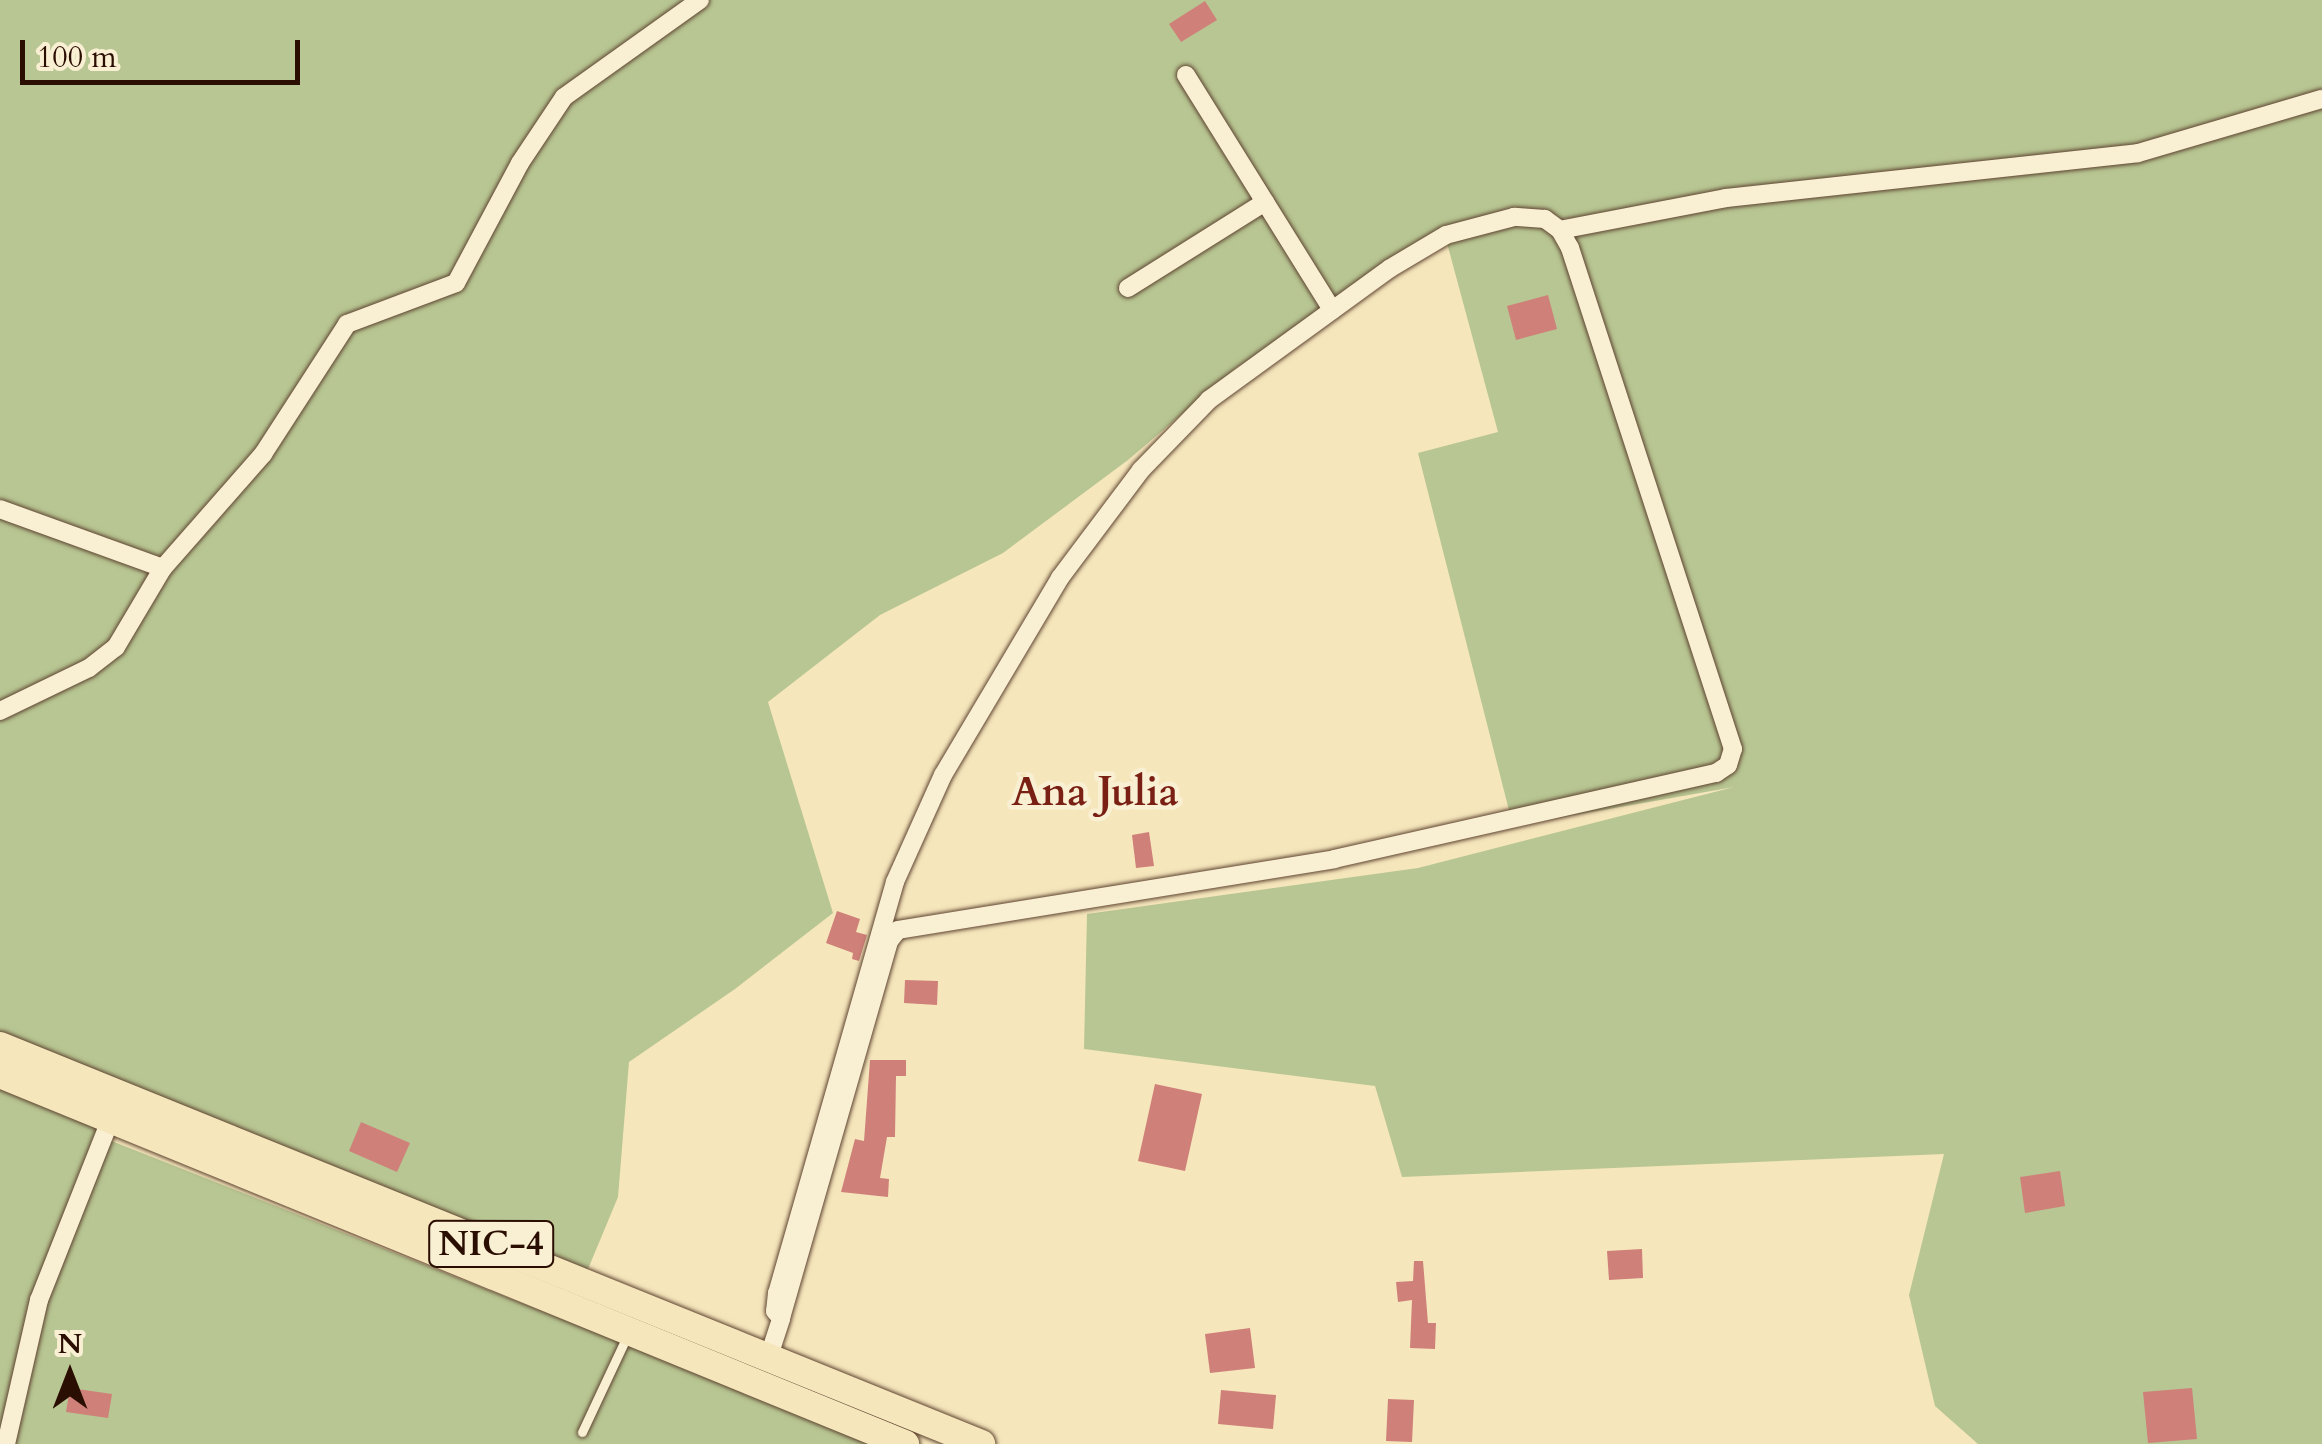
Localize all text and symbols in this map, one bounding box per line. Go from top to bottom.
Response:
scale bar [25,20,305,82]
text: 100 m [37,37,117,78]
district label: Ana Julia [1011,769,1179,817]
road number: NIC-4 [426,1214,556,1274]
north arrow [20,1324,120,1424]
text: N [58,1325,82,1363]

